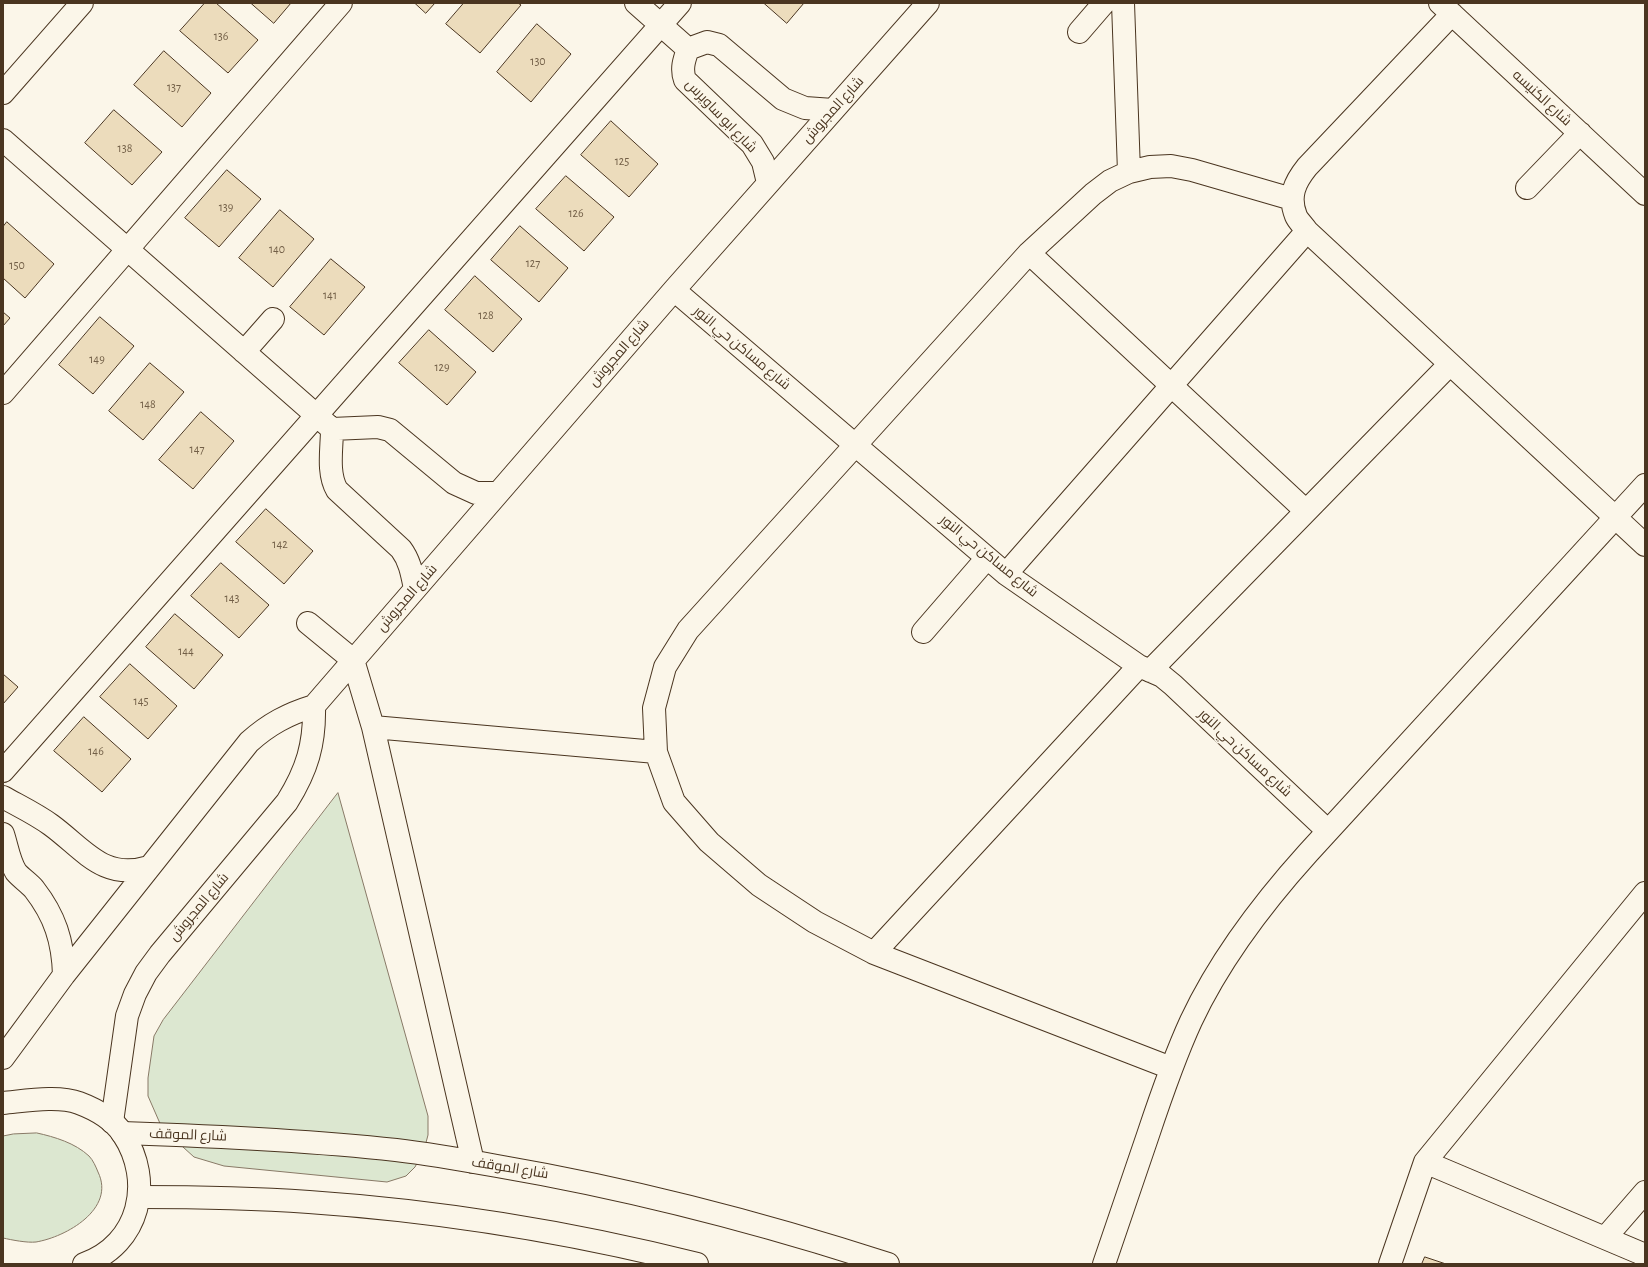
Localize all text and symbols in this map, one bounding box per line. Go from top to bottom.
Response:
house number: 136 [214,29,228,43]
house number: 130 [530,54,546,68]
street label: شارع الكنيسه [1509,66,1575,130]
street label: شارع المجروش [799,73,867,147]
street label: شارع ابو ساويرس [682,76,760,156]
house number: 137 [167,80,181,94]
house number: 138 [118,141,132,155]
house number: 125 [615,154,629,168]
house number: 139 [219,200,233,214]
house number: 126 [568,206,584,220]
house number: 140 [269,242,285,256]
house number: 127 [526,256,540,270]
house number: 150 [9,258,25,272]
house number: 141 [323,288,337,302]
street label: شارع مساكن حي النور [690,303,794,393]
house number: 128 [478,308,494,322]
street label: شارع المجروش [585,316,653,390]
house number: 149 [89,352,105,366]
house number: 129 [434,360,450,374]
house number: 148 [140,397,156,411]
house number: 147 [190,442,204,456]
street label: شارع مساكن حي النور [937,511,1041,601]
house number: 142 [272,537,288,551]
street label: شارع المجروش [373,561,441,635]
house number: 143 [225,591,239,605]
house number: 144 [178,644,194,658]
house number: 145 [134,694,148,708]
street label: شارع مساكن حي النور [1195,705,1295,801]
house number: 146 [88,744,104,758]
street label: شارع المجروش [166,870,232,944]
street label: شارع الموقف [149,1125,227,1145]
street label: شارع الموقف [470,1154,550,1182]

